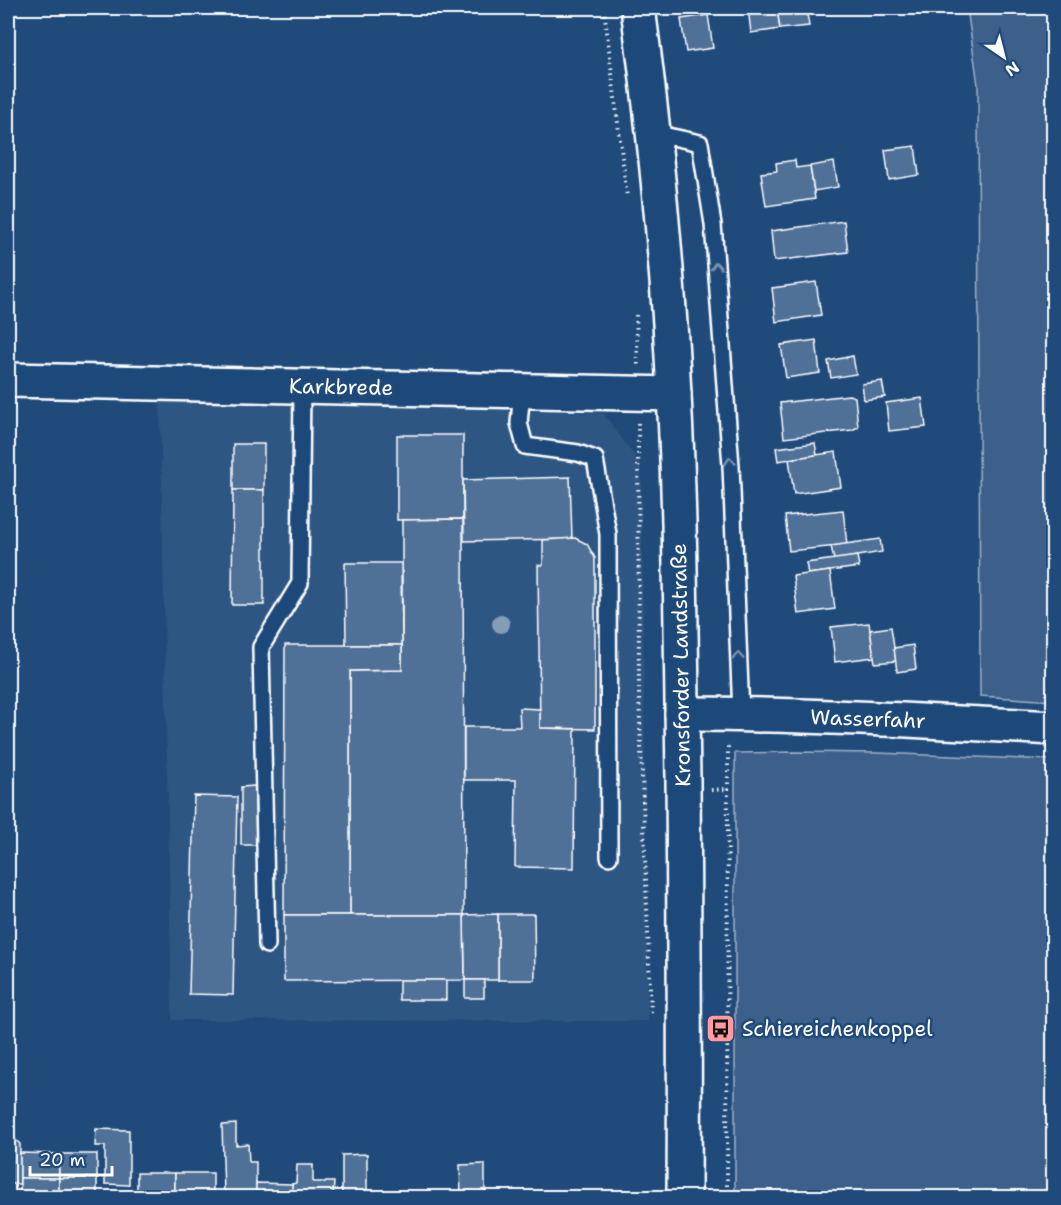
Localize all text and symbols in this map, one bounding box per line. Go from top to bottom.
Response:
north arrow [974,27,1034,87]
text: N [1001,57,1024,81]
one-way arrow [710,262,723,271]
street label: Karkbrede [289,372,393,402]
one-way arrow [724,456,737,465]
street label: Kronsforder Landstraße [665,543,697,787]
one-way arrow [731,651,744,660]
street label: Wasserfahr [810,703,926,735]
bus stop icon: Schiereichenkoppel [705,1013,737,1045]
place label: Schiereichenkoppel [742,1015,933,1043]
scale bar [30,1139,112,1177]
text: 20 m [39,1148,85,1172]

